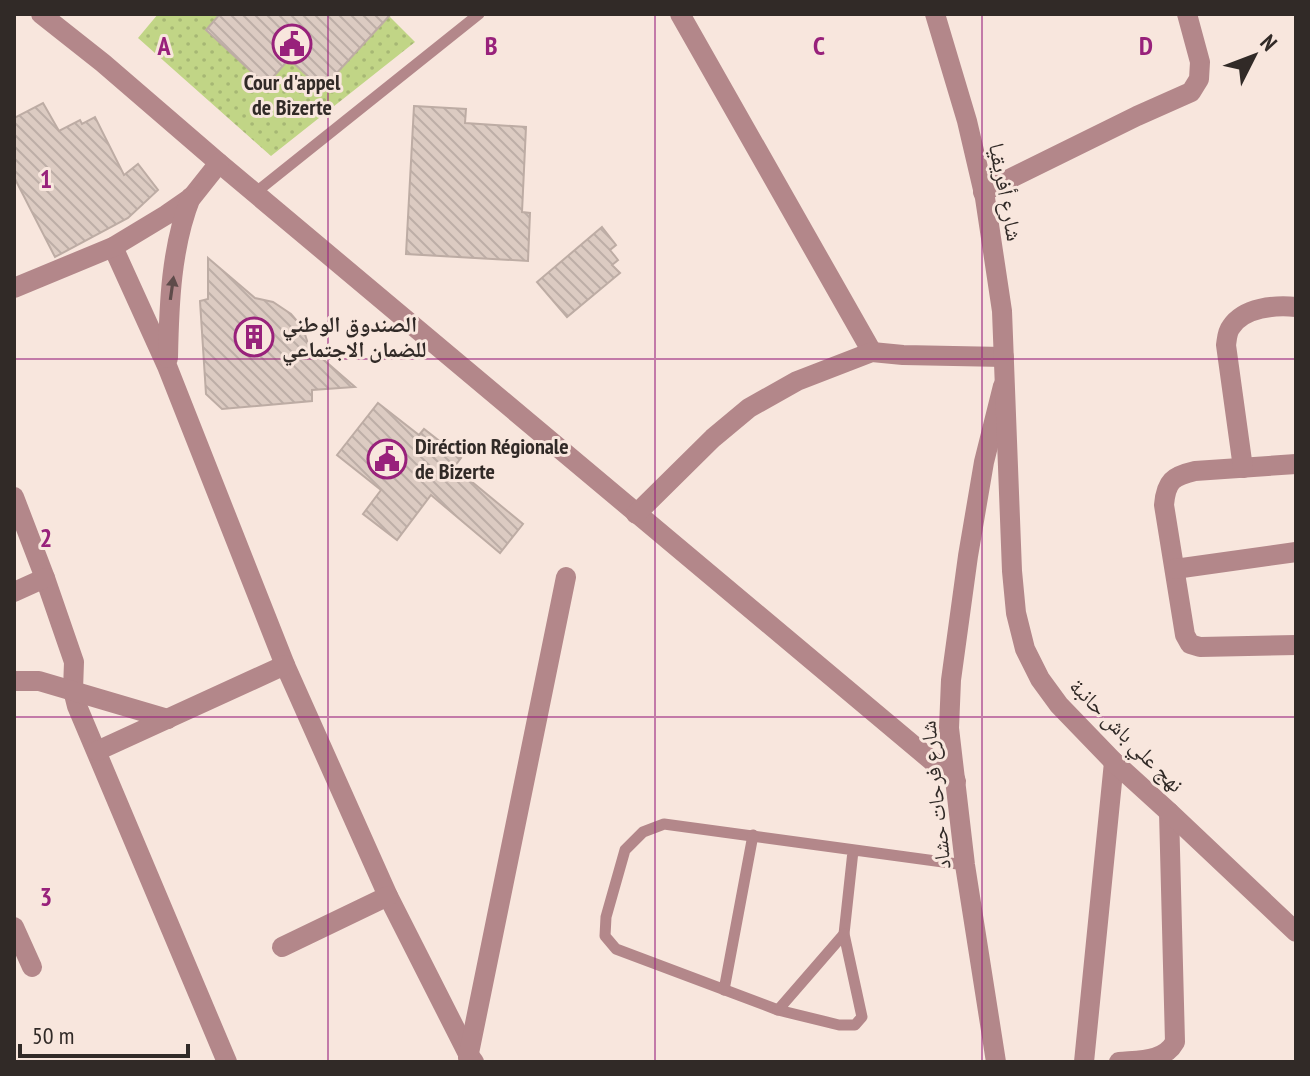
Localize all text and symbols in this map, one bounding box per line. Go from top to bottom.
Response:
north arrow [1214,16,1294,96]
public building icon: Cour d'appel de Bizerte [271,23,313,65]
text: A [156,29,171,62]
text: B [485,29,498,62]
text: C [813,29,825,62]
text: D [1139,29,1153,62]
text: N [1254,29,1283,56]
place label: Cour d'appel de Bizerte [244,68,341,121]
street label: شارع أفريقيا [983,141,1029,243]
text: 1 [40,162,52,195]
one-way arrow [166,276,178,301]
place label: الصندوق الوطني للضمان الاجتماعي [282,310,426,366]
building icon: الصندوق الوطني للضمان الاجتماعي [233,316,275,358]
place label: Diréction Régionale de Bizerte [415,432,569,485]
public building icon: Diréction Régionale de Bizerte [366,438,408,480]
text: 2 [40,521,52,554]
street label: نهج علي باش حانبة [1061,672,1190,801]
street label: شارع فرحات حشاد [913,719,957,871]
text: 3 [40,880,52,913]
scale bar [20,1008,188,1058]
text: 50 m [32,1020,74,1051]

